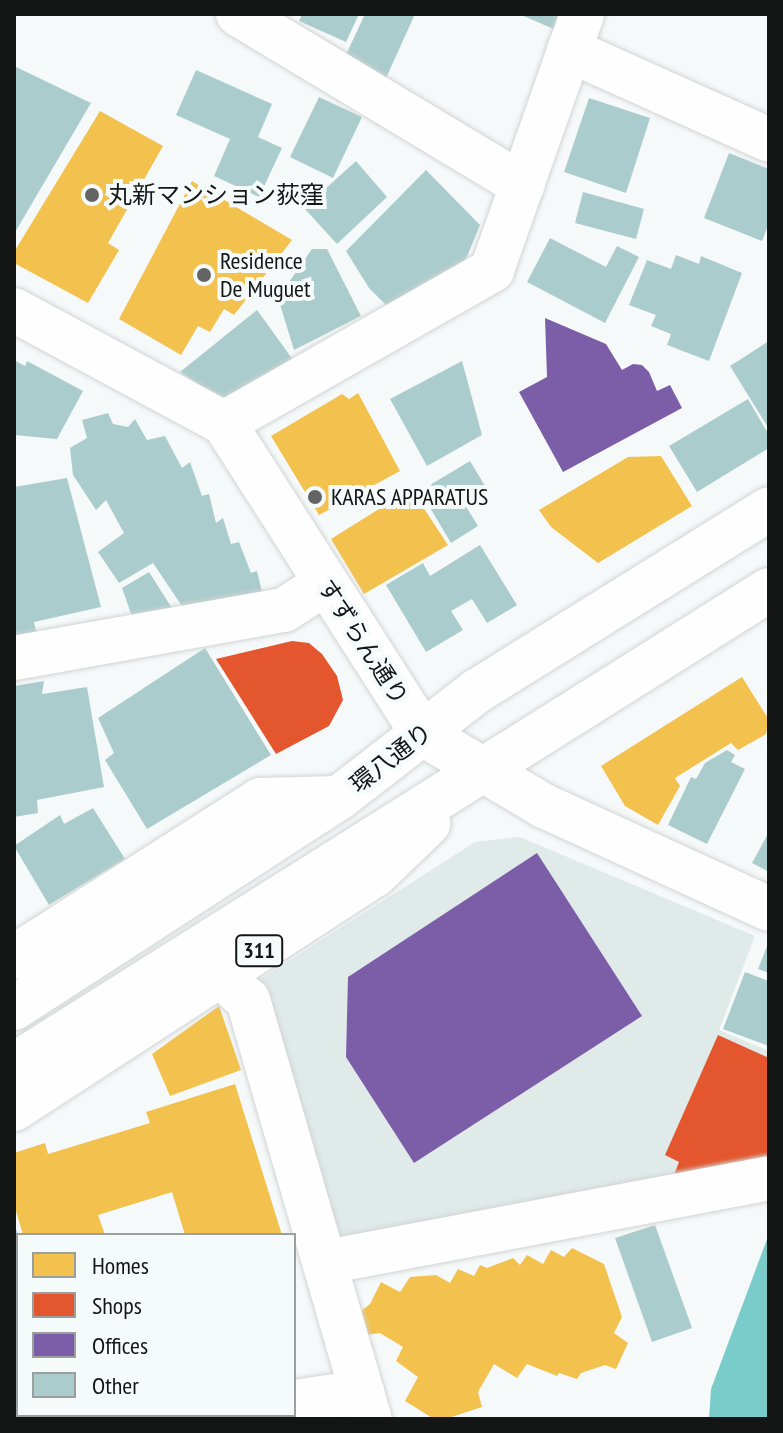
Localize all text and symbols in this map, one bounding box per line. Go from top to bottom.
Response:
place label: 丸新マンション荻窪 [108,181,324,209]
marker: 丸新マンション荻窪 [83,186,101,204]
place label: Residence De Muguet [220,247,311,303]
marker: Residence De Muguet [195,266,213,284]
place label: KARAS APPARATUS [331,483,489,511]
marker: KARAS APPARATUS [306,488,324,506]
street label: すずらん通り [312,574,414,710]
street label: 環八通り [344,717,438,799]
road number: 311 [235,933,283,969]
legend [16,1233,296,1417]
text: Homes [92,1250,149,1281]
text: Shops [92,1290,142,1321]
text: Offices [92,1330,148,1361]
text: Other [92,1370,139,1401]

